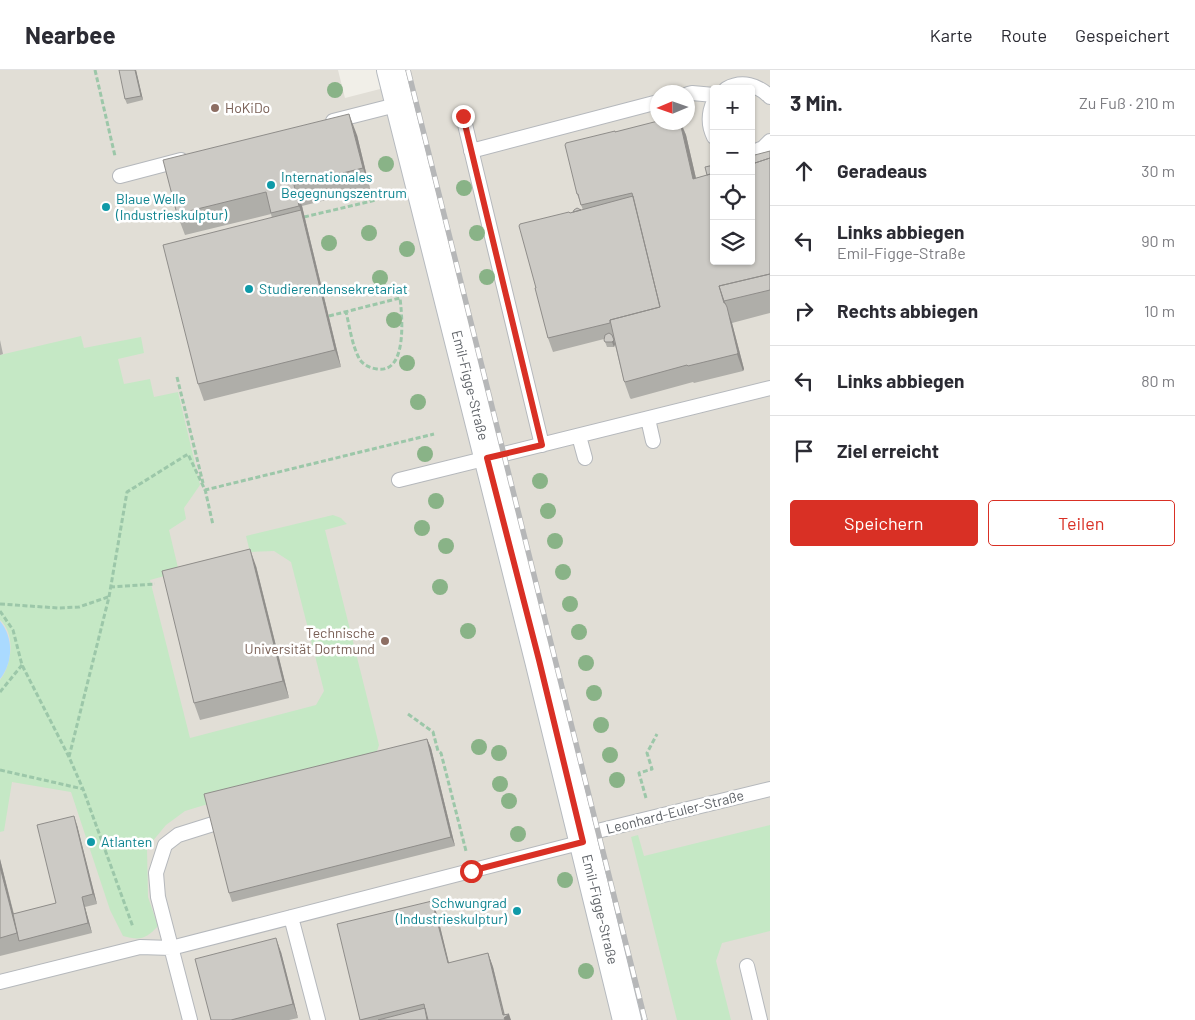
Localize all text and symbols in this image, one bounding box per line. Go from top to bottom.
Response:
text: Nearbee [25,20,116,49]
text: Karte [930,24,973,46]
text: Route [1001,24,1047,46]
text: Gespeichert [1075,24,1170,46]
north arrow [650,85,695,130]
map controls [710,85,755,265]
button: + [710,85,755,130]
text: 3 Min. [790,90,843,115]
text: Zu Fuß · 210 m [1079,93,1175,112]
place label: HoKiDo [225,99,270,116]
marker: HoKiDo [209,102,221,114]
route end [452,105,475,128]
button: − [710,130,755,175]
icon: ahead [790,157,818,185]
text: Geradeaus [837,159,927,182]
text: 30 m [1141,161,1175,180]
place label: Internationales Begegnungszentrum [281,168,407,201]
button: locate [710,175,755,220]
marker: Internationales Begegnungszentrum [265,179,277,191]
place label: Blaue Welle (Industrieskulptur) [115,190,228,223]
marker: Blaue Welle (Industrieskulptur) [100,201,112,213]
button: layers [710,220,755,265]
text: Links abbiegen [837,220,964,243]
icon: left [790,227,818,255]
text: 90 m [1141,231,1175,250]
text: Emil-Figge-Straße [837,243,966,262]
place label: Studierendensekretariat [259,280,408,297]
marker: Studierendensekretariat [243,283,255,295]
icon: right [790,297,818,325]
text: Rechts abbiegen [837,299,978,322]
text: 10 m [1144,301,1175,320]
street label: Emil-Figge-Straße [449,328,493,442]
icon: left [790,367,818,395]
text: Links abbiegen [837,369,964,392]
text: 80 m [1141,371,1175,390]
icon: arrive [790,437,818,465]
text: Ziel erreicht [837,439,939,462]
button: Speichern [790,500,978,546]
button: Teilen [988,500,1175,546]
place label: Technische Universität Dortmund [245,624,375,657]
marker: Technische Universität Dortmund [379,635,391,647]
street label: Leonhard-Euler-Straße [604,786,746,837]
place label: Atlanten [101,833,152,850]
marker: Atlanten [85,836,97,848]
street label: Emil-Figge-Straße [579,852,622,966]
route start [460,860,483,883]
place label: Schwungrad (Industrieskulptur) [395,894,507,927]
marker: Schwungrad (Industrieskulptur) [511,905,523,917]

